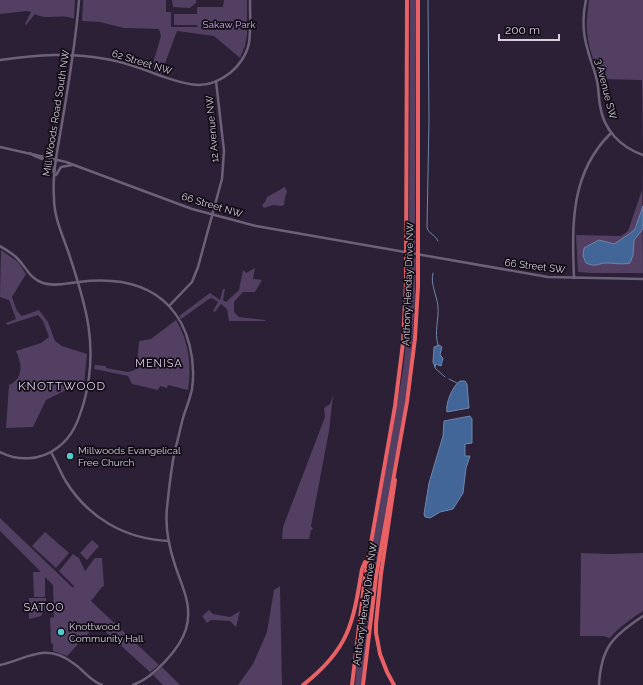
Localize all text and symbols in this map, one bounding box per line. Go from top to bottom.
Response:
scale bar [499,16,559,42]
park label: Sakaw Park [203,19,256,30]
text: 200 m [505,23,540,37]
street label: Mill Woods Road South NW [41,48,72,177]
street label: 62 Street NW [111,48,174,77]
street label: 3 Avenue SW [593,58,619,121]
street label: 12 Avenue NW [204,94,220,163]
street label: 66 Street NW [180,191,244,220]
street label: Anthony Henday Drive NW [400,221,416,346]
street label: 66 Street SW [504,257,567,275]
district label: MENISA [135,357,183,370]
district label: KNOTTWOOD [18,379,106,393]
place label: Millwoods Evangelical Free Church [78,445,181,468]
marker: Millwoods Evangelical Free Church [65,451,75,461]
street label: Anthony Henday Drive NW [351,541,379,666]
district label: SATOO [23,601,65,614]
place label: Knottwood Community Hall [69,621,144,644]
marker: Knottwood Community Hall [56,627,66,637]

